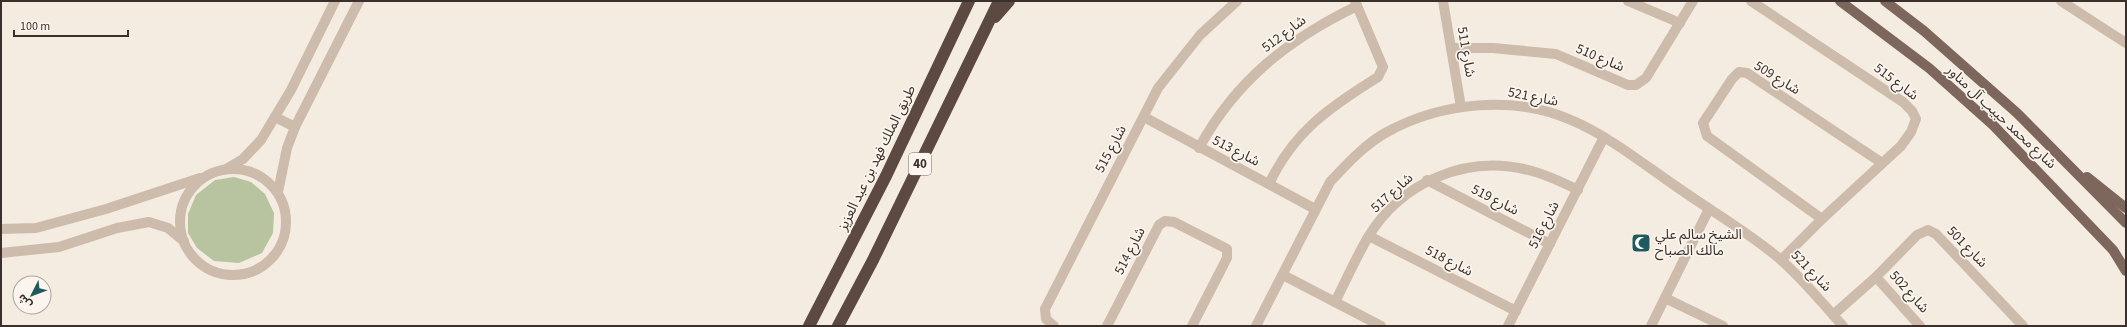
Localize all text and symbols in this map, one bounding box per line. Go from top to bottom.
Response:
street label: شارع 512 [1258,11,1310,57]
scale bar [14,12,128,38]
text: 100 m [20,18,50,35]
street label: شارع 511 [1452,25,1480,79]
street label: شارع 510 [1573,39,1627,77]
street label: شارع 509 [1750,56,1804,100]
street label: شارع 515 [1870,59,1922,105]
street label: شارع محمد حبيب آل مناور [1941,60,2061,174]
street label: طريق الملك فهد بن عبد العزيز [833,82,921,235]
street label: شارع 521 [1506,82,1560,112]
street label: شارع 515 [1090,122,1132,176]
street label: شارع 513 [1209,131,1263,171]
road number: 40 [909,153,931,175]
street label: شارع 517 [1366,169,1418,217]
street label: شارع 519 [1468,180,1522,220]
street label: شارع 516 [1524,198,1564,252]
street label: شارع 501 [1942,222,1992,272]
street label: شارع 514 [1110,224,1150,278]
place label: الشيخ سالم علي مالك الصباح [1655,225,1742,261]
mosque icon: الشيخ سالم علي مالك الصباح [1630,232,1652,254]
street label: شارع 518 [1422,241,1476,281]
street label: شارع 521 [1786,246,1836,296]
street label: شارع 502 [1885,266,1933,318]
north arrow [12,275,52,315]
text: ش [14,291,36,312]

